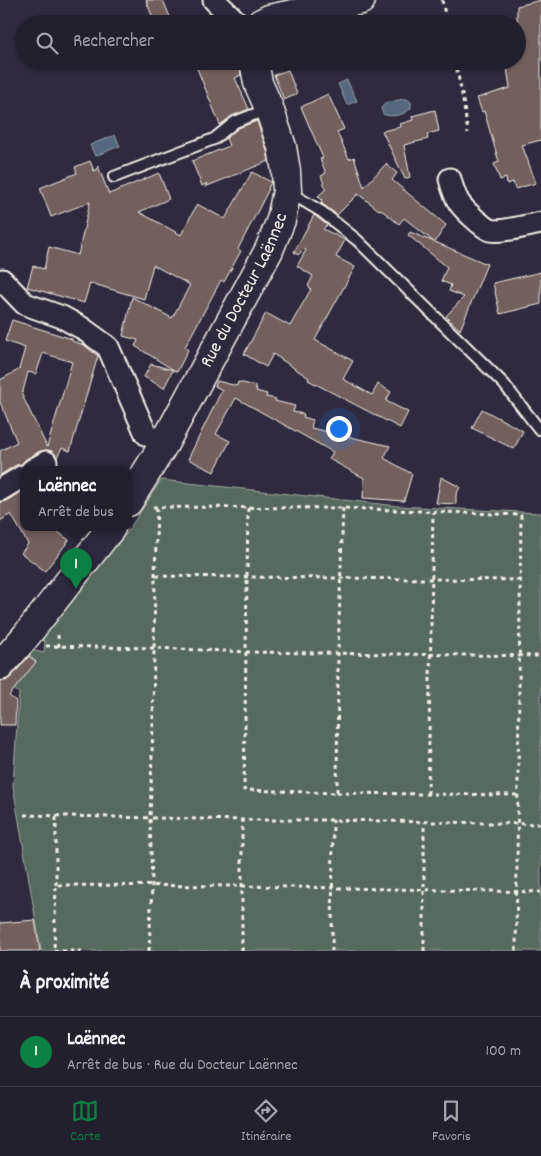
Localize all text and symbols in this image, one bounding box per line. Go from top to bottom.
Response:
search box [15,15,526,70]
icon: search [33,29,61,57]
text: Rechercher [73,29,154,56]
street label: Rue du Docteur Laënnec [194,211,296,373]
your location [326,416,352,442]
popup [20,466,132,531]
text: Laënnec [38,474,97,501]
text: Arrêt de bus [38,501,114,524]
pin: 1 [60,548,92,589]
text: À proximité [20,969,109,999]
text: Laënnec [67,1027,125,1054]
text: 1 [34,1040,38,1063]
text: 100 m [485,1040,521,1063]
text: Arrêt de bus · Rue du Docteur Laënnec [67,1054,298,1077]
tab: Carte [70,1097,100,1147]
tab: Itinéraire [241,1097,291,1147]
tab: Favoris [432,1097,471,1147]

